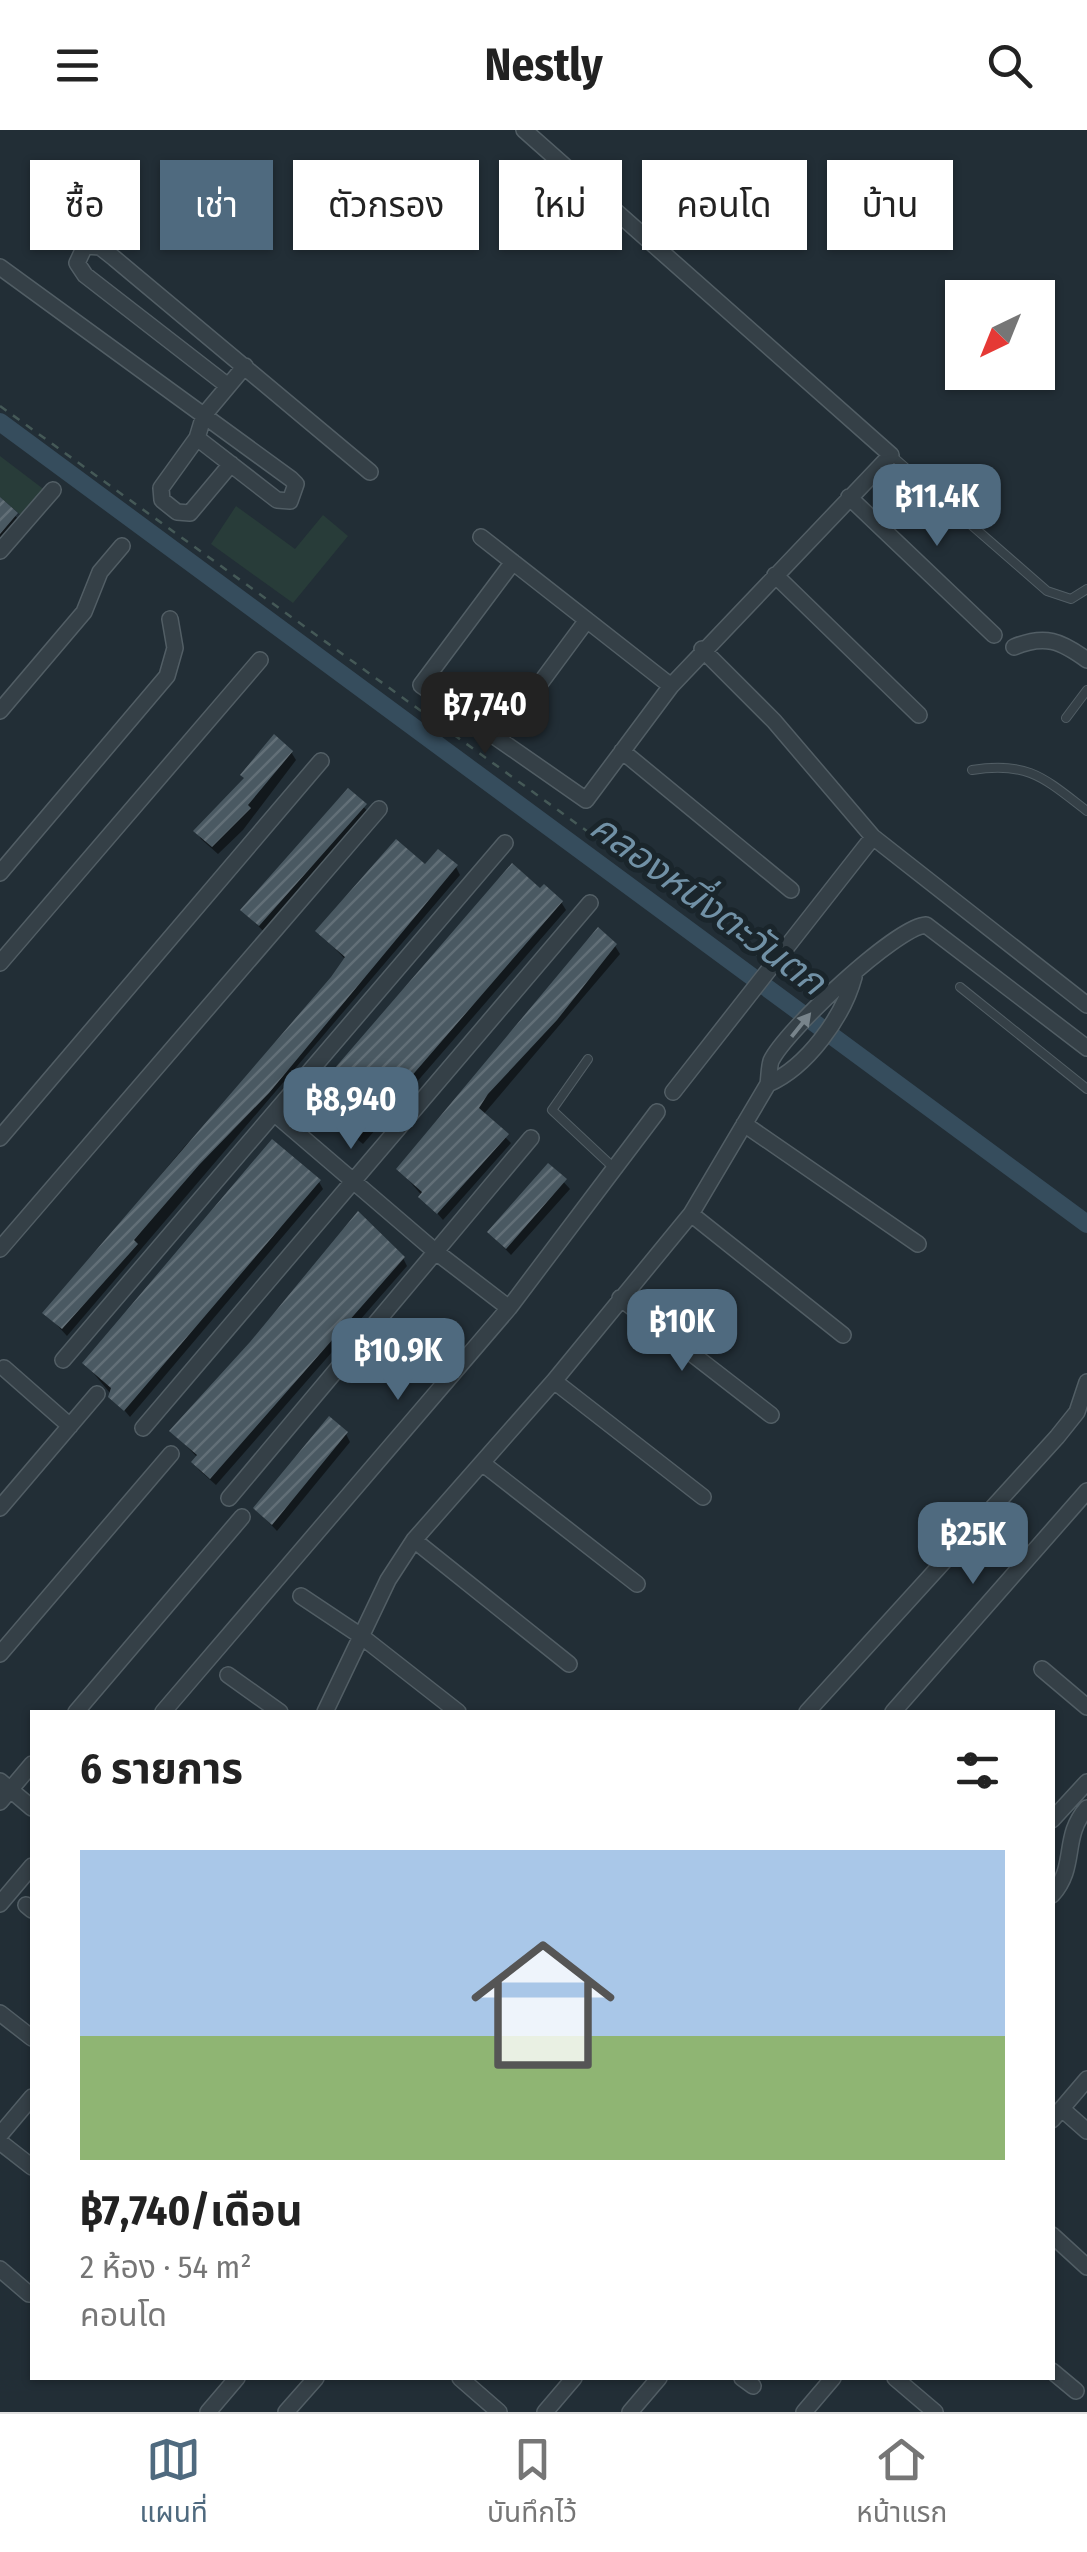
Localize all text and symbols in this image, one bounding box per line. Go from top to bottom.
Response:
icon: menu [50,38,105,93]
text: Nestly [484,38,603,92]
icon: search [982,38,1037,93]
chip: ซื้อ [30,160,140,250]
chip: เช่า [160,160,273,250]
chip: ตัวกรอง [293,160,479,250]
chip: ใหม่ [499,160,622,250]
chip: คอนโด [642,160,807,250]
chip: บ้าน [827,160,953,250]
north arrow [945,280,1055,390]
map controls [945,280,1055,390]
pin: ฿11.4K [856,464,1018,549]
text: ฿11.4K [895,477,979,515]
pin: ฿7,740 [404,672,566,757]
text: ฿7,740 [443,685,527,723]
water label: คลองหนึ่งตะวันตก [582,801,837,1005]
one-way arrow [790,1013,811,1038]
pin: ฿8,940 [270,1067,432,1152]
text: ฿8,940 [305,1080,397,1118]
pin: ฿10K [623,1289,741,1374]
text: ฿10K [649,1302,715,1340]
pin: ฿10.9K [317,1318,479,1403]
text: ฿10.9K [354,1331,442,1369]
pin: ฿25K [914,1502,1032,1587]
text: ฿25K [940,1515,1006,1553]
icon: filters [950,1743,1005,1798]
text: 6 รายการ [80,1744,243,1794]
icon: home [453,1915,633,2095]
text: ฿7,740/เดือน [80,2186,303,2236]
text: 2 ห้อง · 54 m² [80,2248,252,2286]
text: คอนโด [80,2296,167,2334]
tab: แผนที่ [140,2432,208,2535]
tab: บันทึกไว้ [487,2432,577,2535]
tab: หน้าแรก [856,2432,947,2535]

